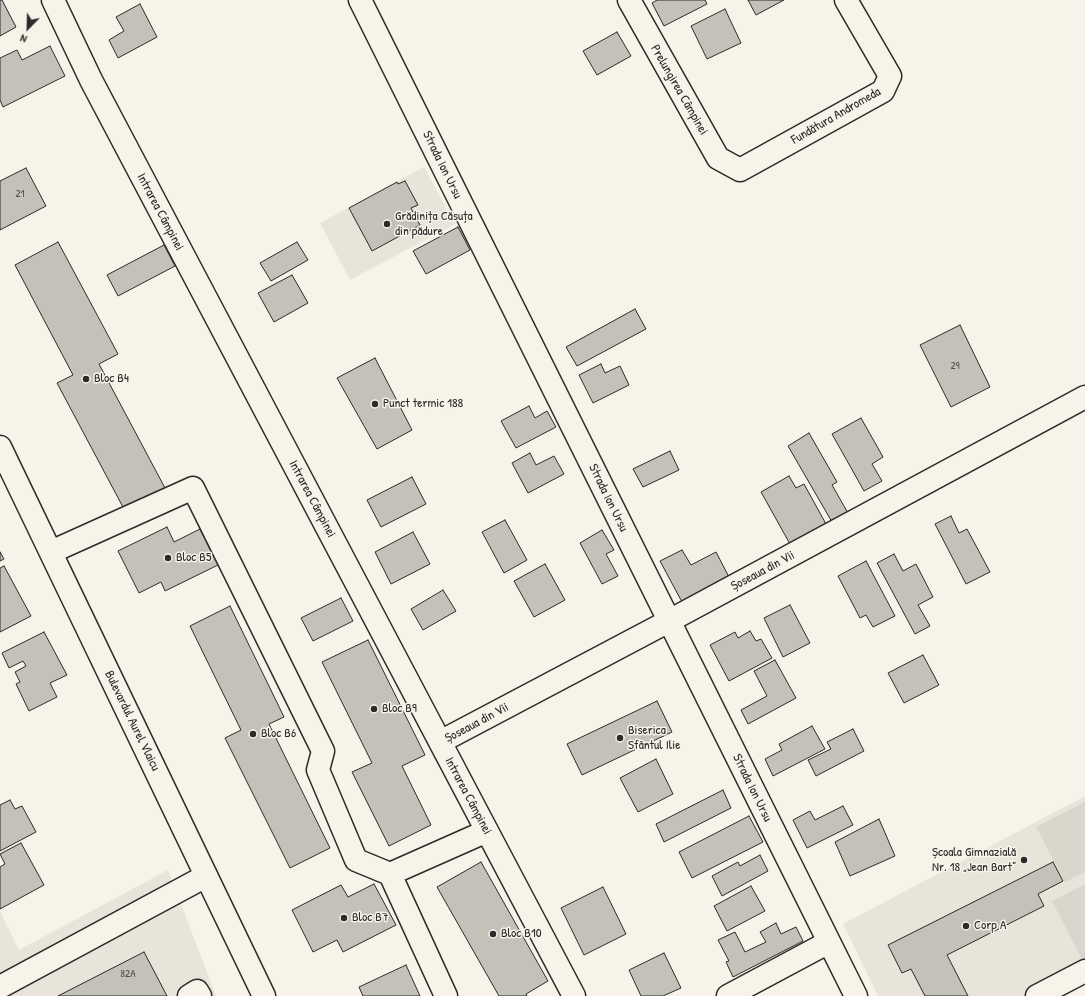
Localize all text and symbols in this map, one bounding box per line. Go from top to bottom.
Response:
north arrow [8,8,48,48]
text: N [18,31,29,47]
street label: Prelungirea Câmpinei [647,42,711,138]
street label: Fundătura Andromeda [789,84,883,148]
street label: Strada Ion Ursu [419,129,465,201]
street label: Intrarea Câmpinei [133,171,187,253]
house number: 21 [15,187,25,201]
place label: Grădinița Căsuța din pădure [395,209,473,240]
marker: Grădinița Căsuța din pădure [382,219,392,229]
house number: 29 [950,359,960,373]
place label: Bloc B4 [94,371,129,387]
marker: Bloc B4 [81,374,91,384]
place label: Punct termic 188 [383,396,463,412]
marker: Punct termic 188 [370,399,380,409]
street label: Intrarea Câmpinei [285,458,339,540]
street label: Strada Ion Ursu [585,462,631,534]
street label: Șoseaua din Vii [729,548,797,594]
place label: Bloc B5 [176,550,211,566]
marker: Bloc B5 [163,553,173,563]
street label: Bulevardul Aurel Vlaicu [101,668,163,774]
street label: Șoseaua din Vii [443,700,511,746]
place label: Bloc B9 [382,701,417,717]
marker: Bloc B9 [369,704,379,714]
place label: Biserica Sfântul Ilie [628,723,680,754]
place label: Bloc B6 [261,726,296,742]
marker: Bloc B6 [248,729,258,739]
marker: Biserica Sfântul Ilie [615,733,625,743]
street label: Strada Ion Ursu [729,752,775,824]
street label: Intrarea Câmpinei [441,755,495,837]
place label: Școala Gimnazială Nr. 18 „Jean Bart” [932,845,1016,876]
marker: Școala Gimnazială Nr. 18 „Jean Bart” [1019,855,1029,865]
place label: Bloc B7 [352,910,388,926]
marker: Bloc B7 [339,913,349,923]
place label: Corp A [974,918,1006,934]
marker: Corp A [961,921,971,931]
place label: Bloc B10 [501,926,541,942]
marker: Bloc B10 [488,929,498,939]
house number: 82A [120,967,136,981]

